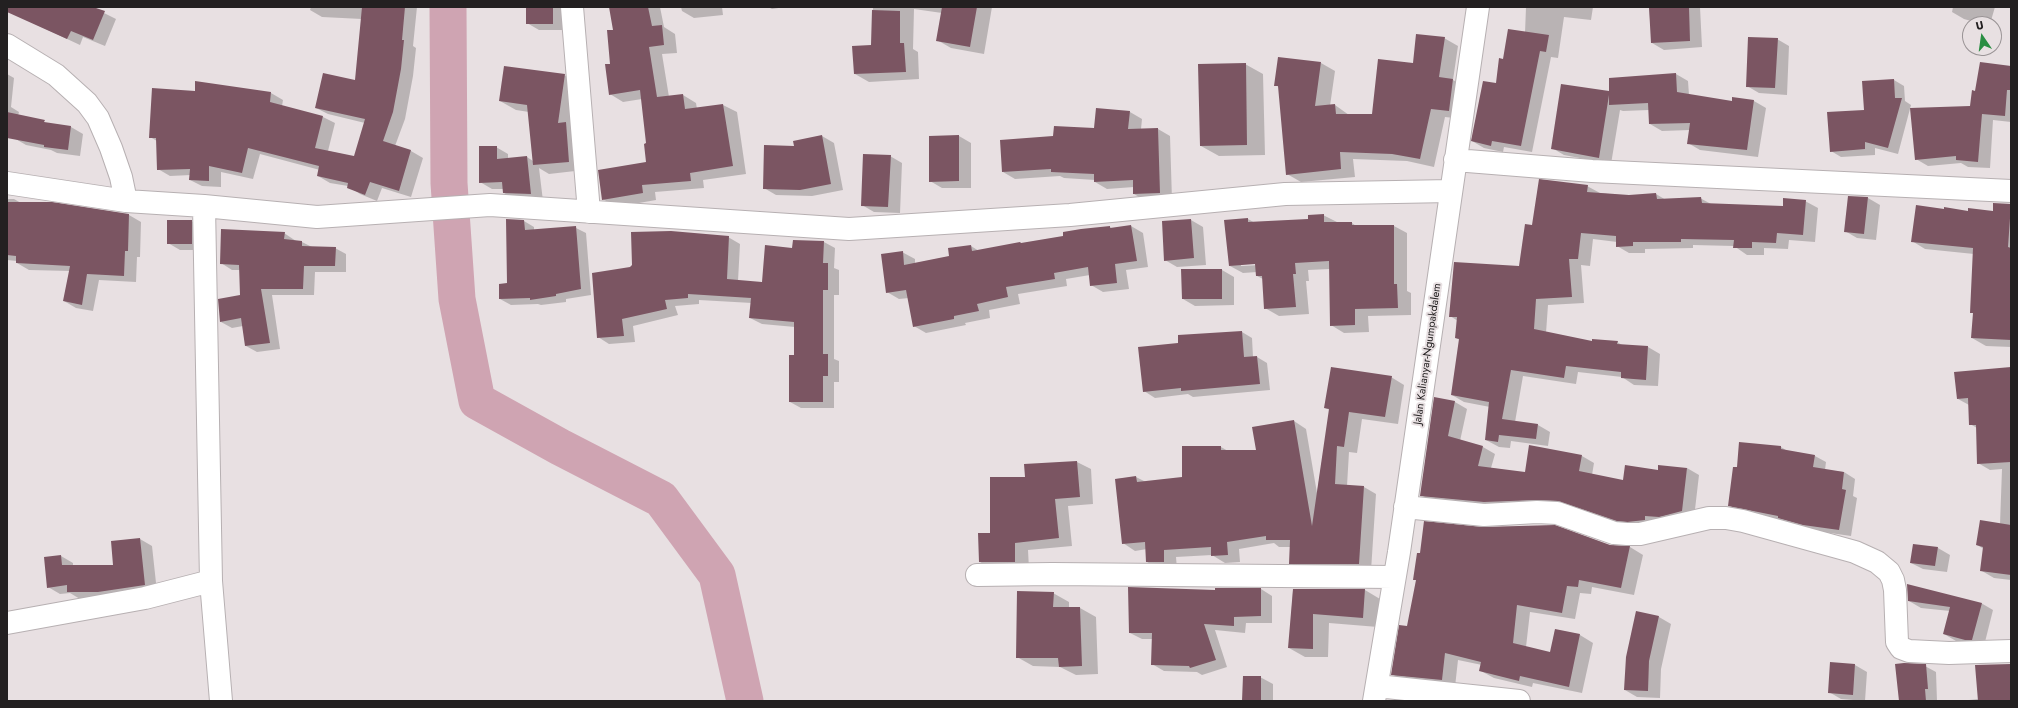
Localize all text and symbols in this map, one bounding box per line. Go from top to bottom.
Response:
north arrow [1962,16,2002,56]
text: U [1974,17,1985,34]
street label: Jalan Kalianyar-Ngumpakdalem [1412,282,1444,426]

